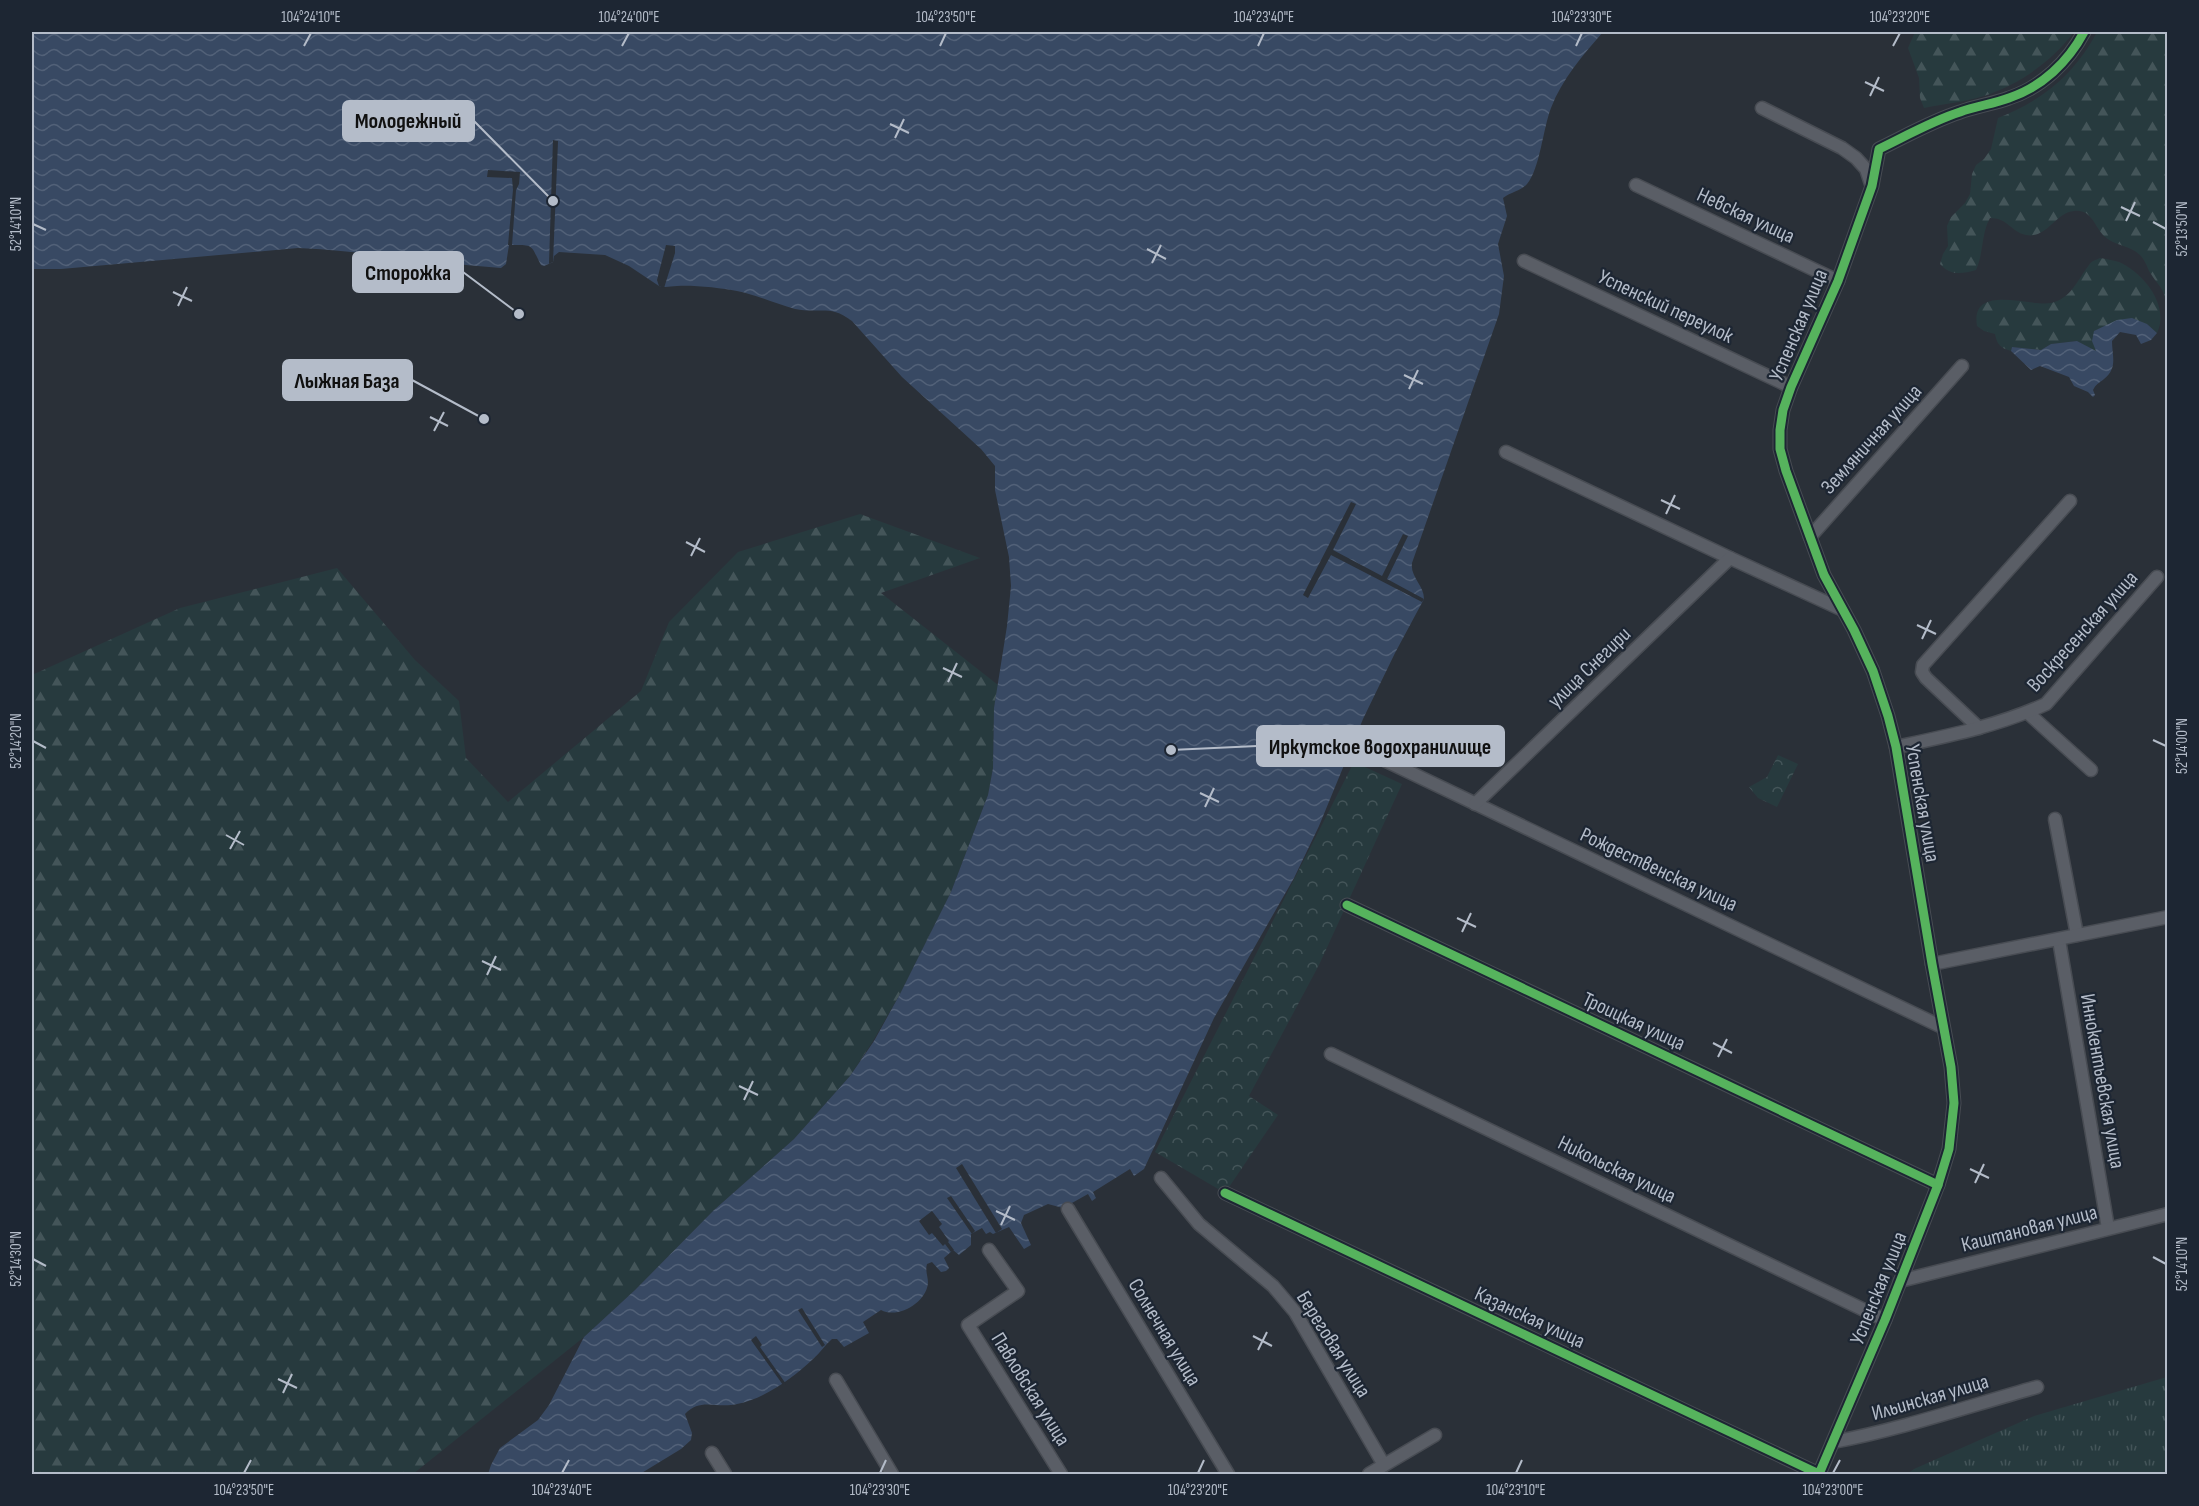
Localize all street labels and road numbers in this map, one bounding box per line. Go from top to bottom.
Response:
street label: Невская улица [1693,182,1799,249]
street label: Успенский переулок [1594,264,1737,349]
street label: Успенская улица [1764,265,1833,385]
street label: Земляничная улица [1816,379,1927,499]
street label: Воскресенская улица [2022,566,2143,697]
street label: улица Снегири [1543,622,1636,713]
street label: Успенская улица [1900,742,1945,864]
street label: Рождественская улица [1576,822,1741,917]
street label: Троицкая улица [1578,987,1689,1056]
street label: Иннокентьевская улица [2075,992,2130,1171]
street label: Никольская улица [1554,1130,1680,1209]
street label: Каштановая улица [1959,1200,2100,1257]
street label: Успенская улица [1845,1228,1912,1348]
street label: Солнечная улица [1123,1274,1206,1391]
street label: Казанская улица [1471,1281,1589,1354]
street label: Береговая улица [1291,1286,1376,1402]
street label: Павловская улица [986,1328,1075,1451]
street label: Ильинская улица [1869,1369,1991,1426]

